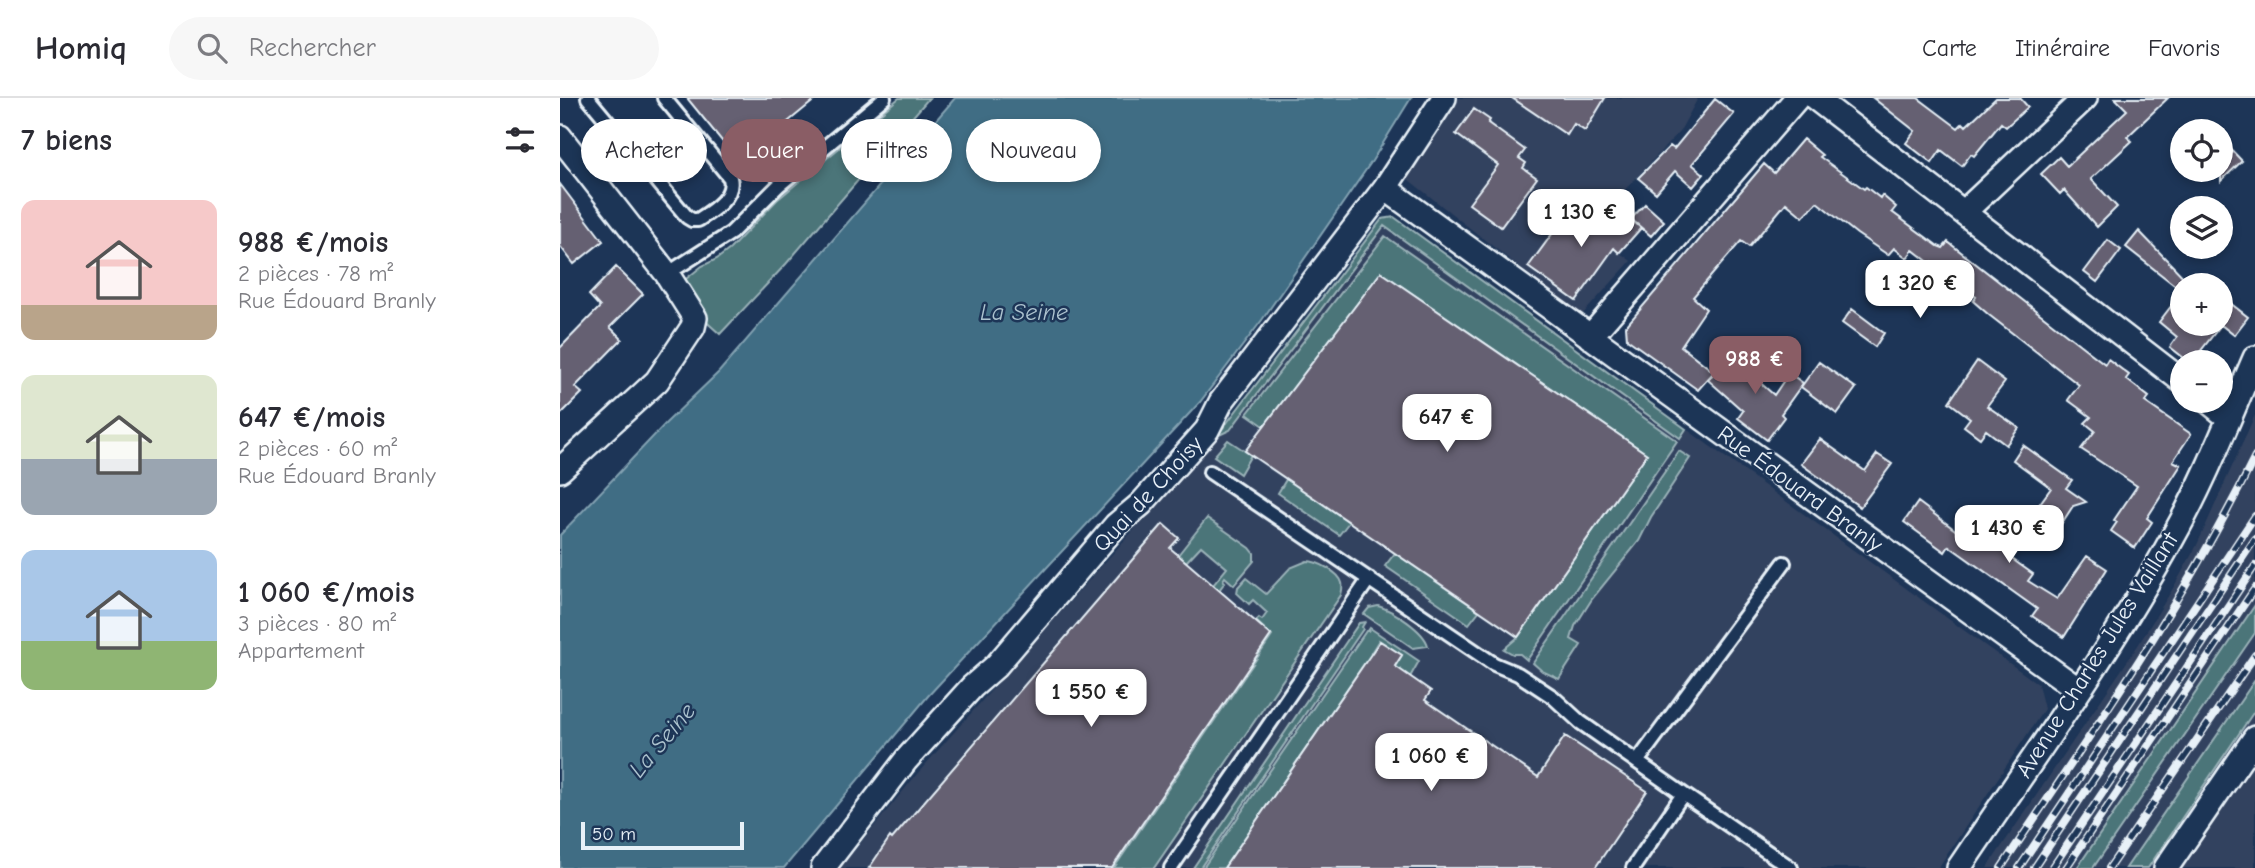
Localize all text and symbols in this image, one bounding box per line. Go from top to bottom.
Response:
search box [169,17,659,80]
text: Homiq [35,29,127,67]
icon: search [193,29,231,67]
text: Rechercher [249,33,376,63]
text: Carte [1922,34,1977,62]
text: Itinéraire [2015,34,2110,62]
text: Favoris [2148,34,2220,62]
chip: Acheter [581,119,707,182]
chip: Louer [721,119,827,182]
chip: Filtres [841,119,952,182]
chip: Nouveau [966,119,1101,182]
map controls [2170,119,2233,413]
button: locate [2170,119,2233,182]
icon: filters [501,121,539,159]
text: 7 biens [21,123,112,158]
pin: 1 130 € [1516,190,1646,249]
button: layers [2170,196,2233,259]
text: 1 130 € [1544,198,1618,225]
text: 988 €/mois [238,225,388,260]
icon: home [77,228,161,312]
text: 2 pièces · 78 m² [238,260,393,287]
pin: 1 320 € [1855,260,1985,320]
text: 1 320 € [1881,269,1959,296]
button: + [2170,273,2233,336]
text: Rue Édouard Branly [238,287,436,314]
water label: La Seine [980,298,1068,326]
pin: 988 € [1706,336,1804,396]
text: 988 € [1725,345,1785,372]
button: − [2170,350,2233,413]
pin: 647 € [1398,394,1496,454]
text: 647 €/mois [238,400,385,435]
icon: home [77,403,161,487]
text: 647 € [1418,403,1476,430]
street label: Rue Édouard Branly [1712,420,1888,558]
street label: Quai de Choisy [1088,430,1209,557]
text: 2 pièces · 60 m² [238,435,397,462]
text: Rue Édouard Branly [238,462,436,489]
pin: 1 430 € [1944,505,2074,565]
text: 1 430 € [1971,514,2047,541]
street label: Avenue Charles Jules Vaillant [2010,526,2185,783]
text: 1 060 €/mois [238,575,414,610]
icon: home [77,578,161,662]
text: 3 pièces · 80 m² [238,610,396,637]
text: Appartement [238,637,364,664]
pin: 1 550 € [1026,670,1156,729]
text: 1 550 € [1052,678,1130,705]
water label: La Seine [623,697,701,783]
pin: 1 060 € [1366,734,1496,793]
text: 1 060 € [1391,742,1471,769]
scale bar [581,819,744,851]
text: 50 m [592,823,636,845]

